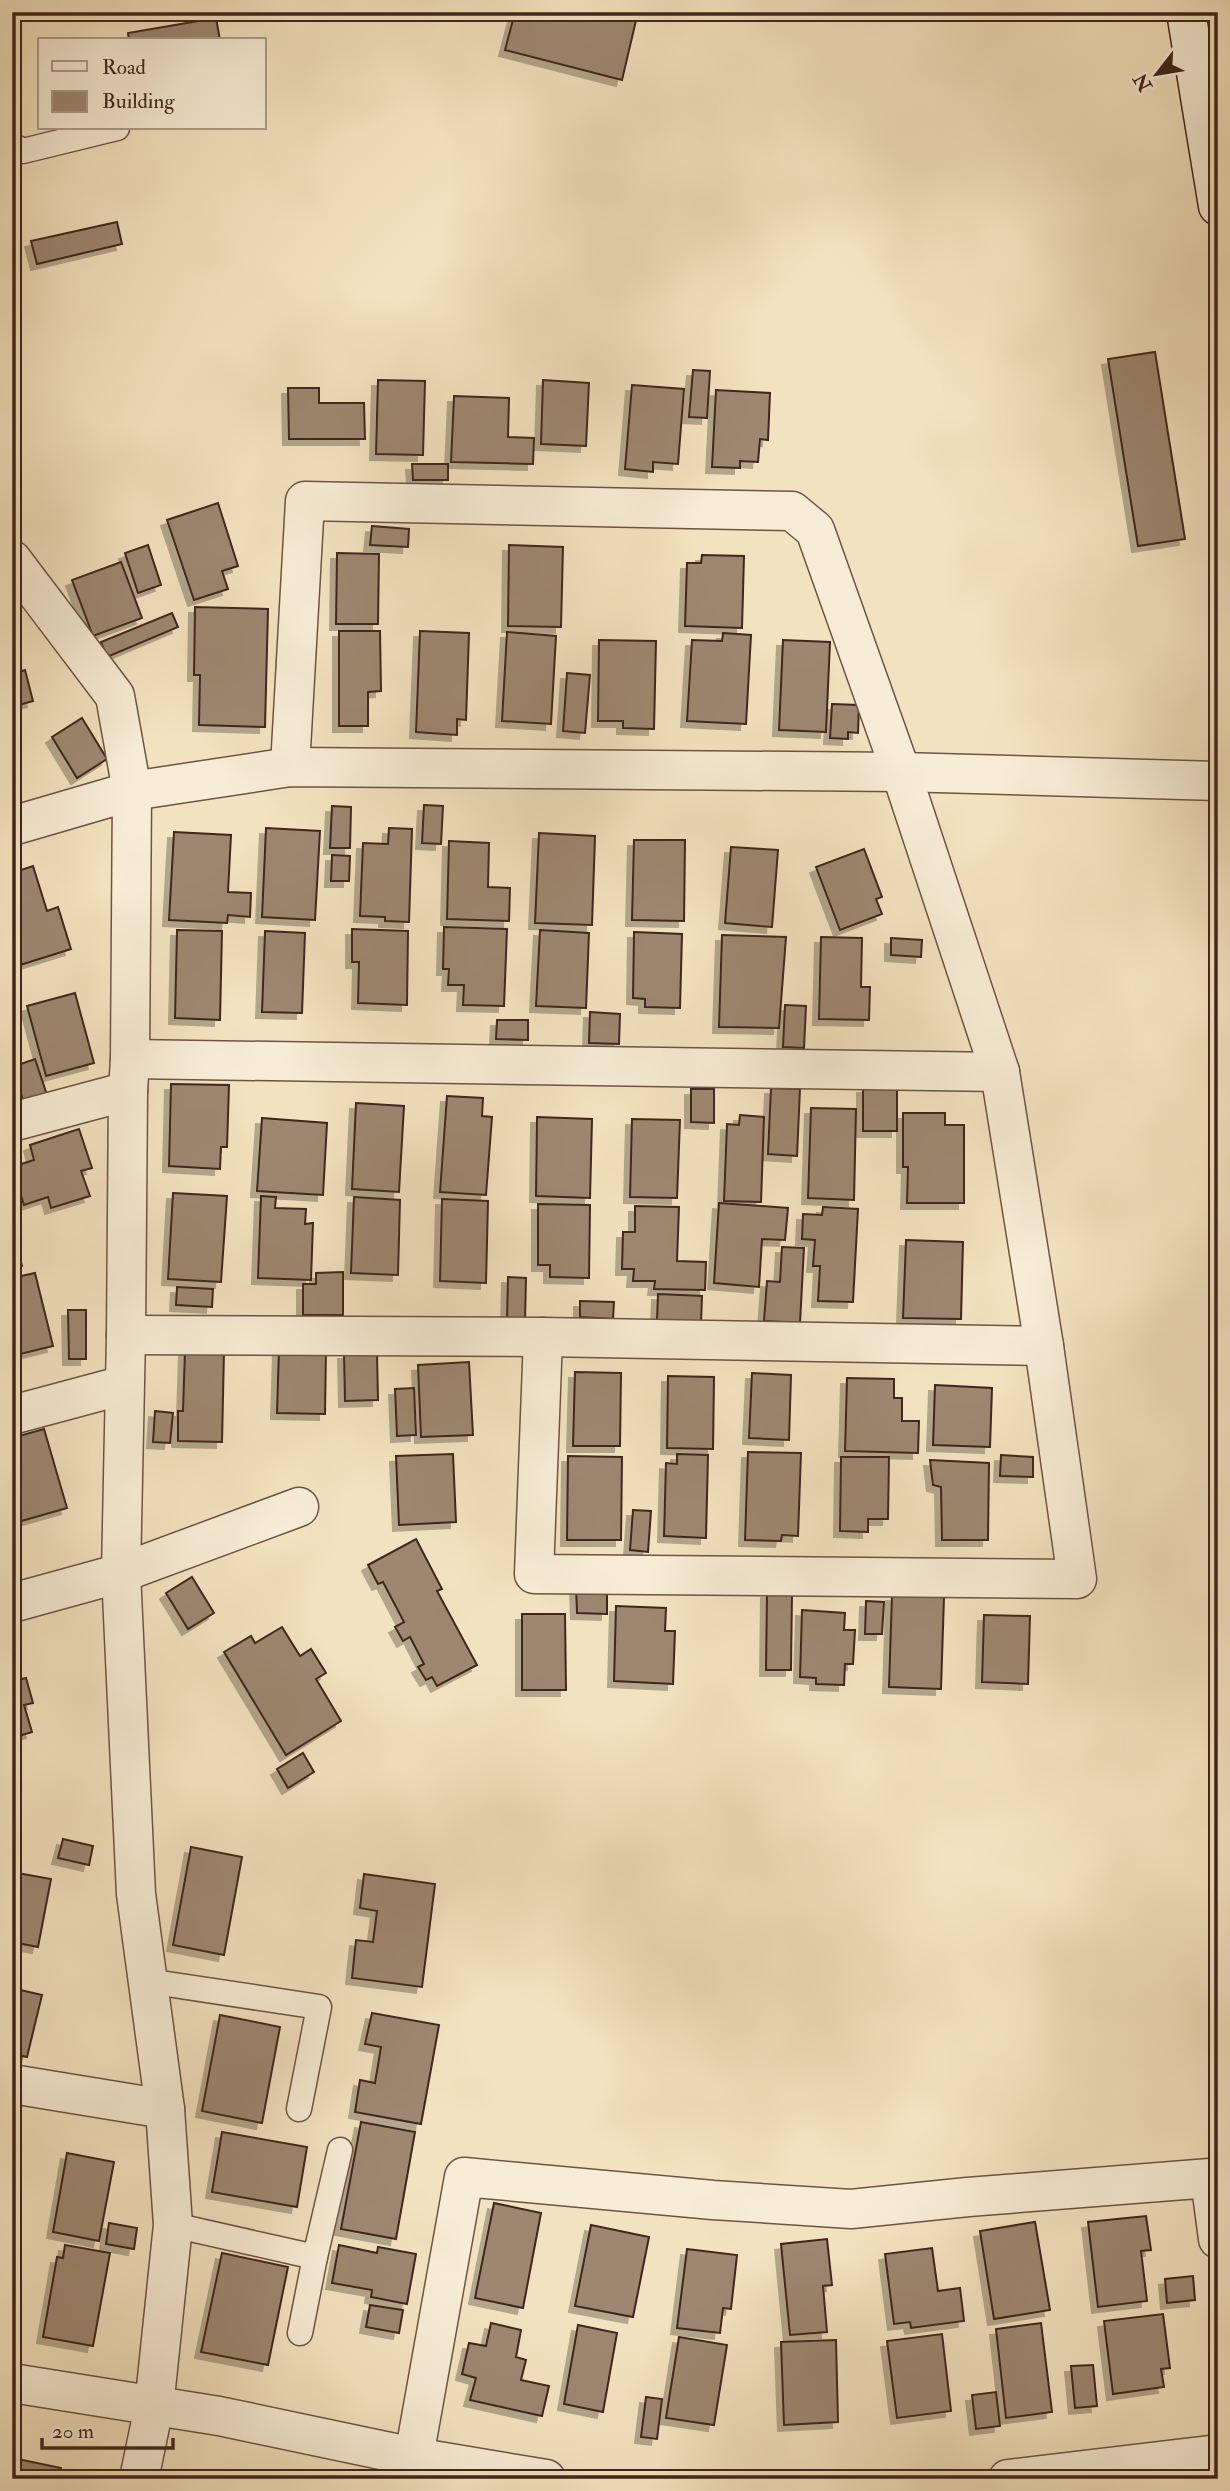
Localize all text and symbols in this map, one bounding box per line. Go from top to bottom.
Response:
legend [38,38,266,130]
north arrow [1122,38,1192,108]
text: Road [102,54,147,81]
text: N [1128,68,1158,97]
text: Building [102,88,175,115]
scale bar [42,2407,173,2451]
text: 20 m [52,2418,94,2445]

